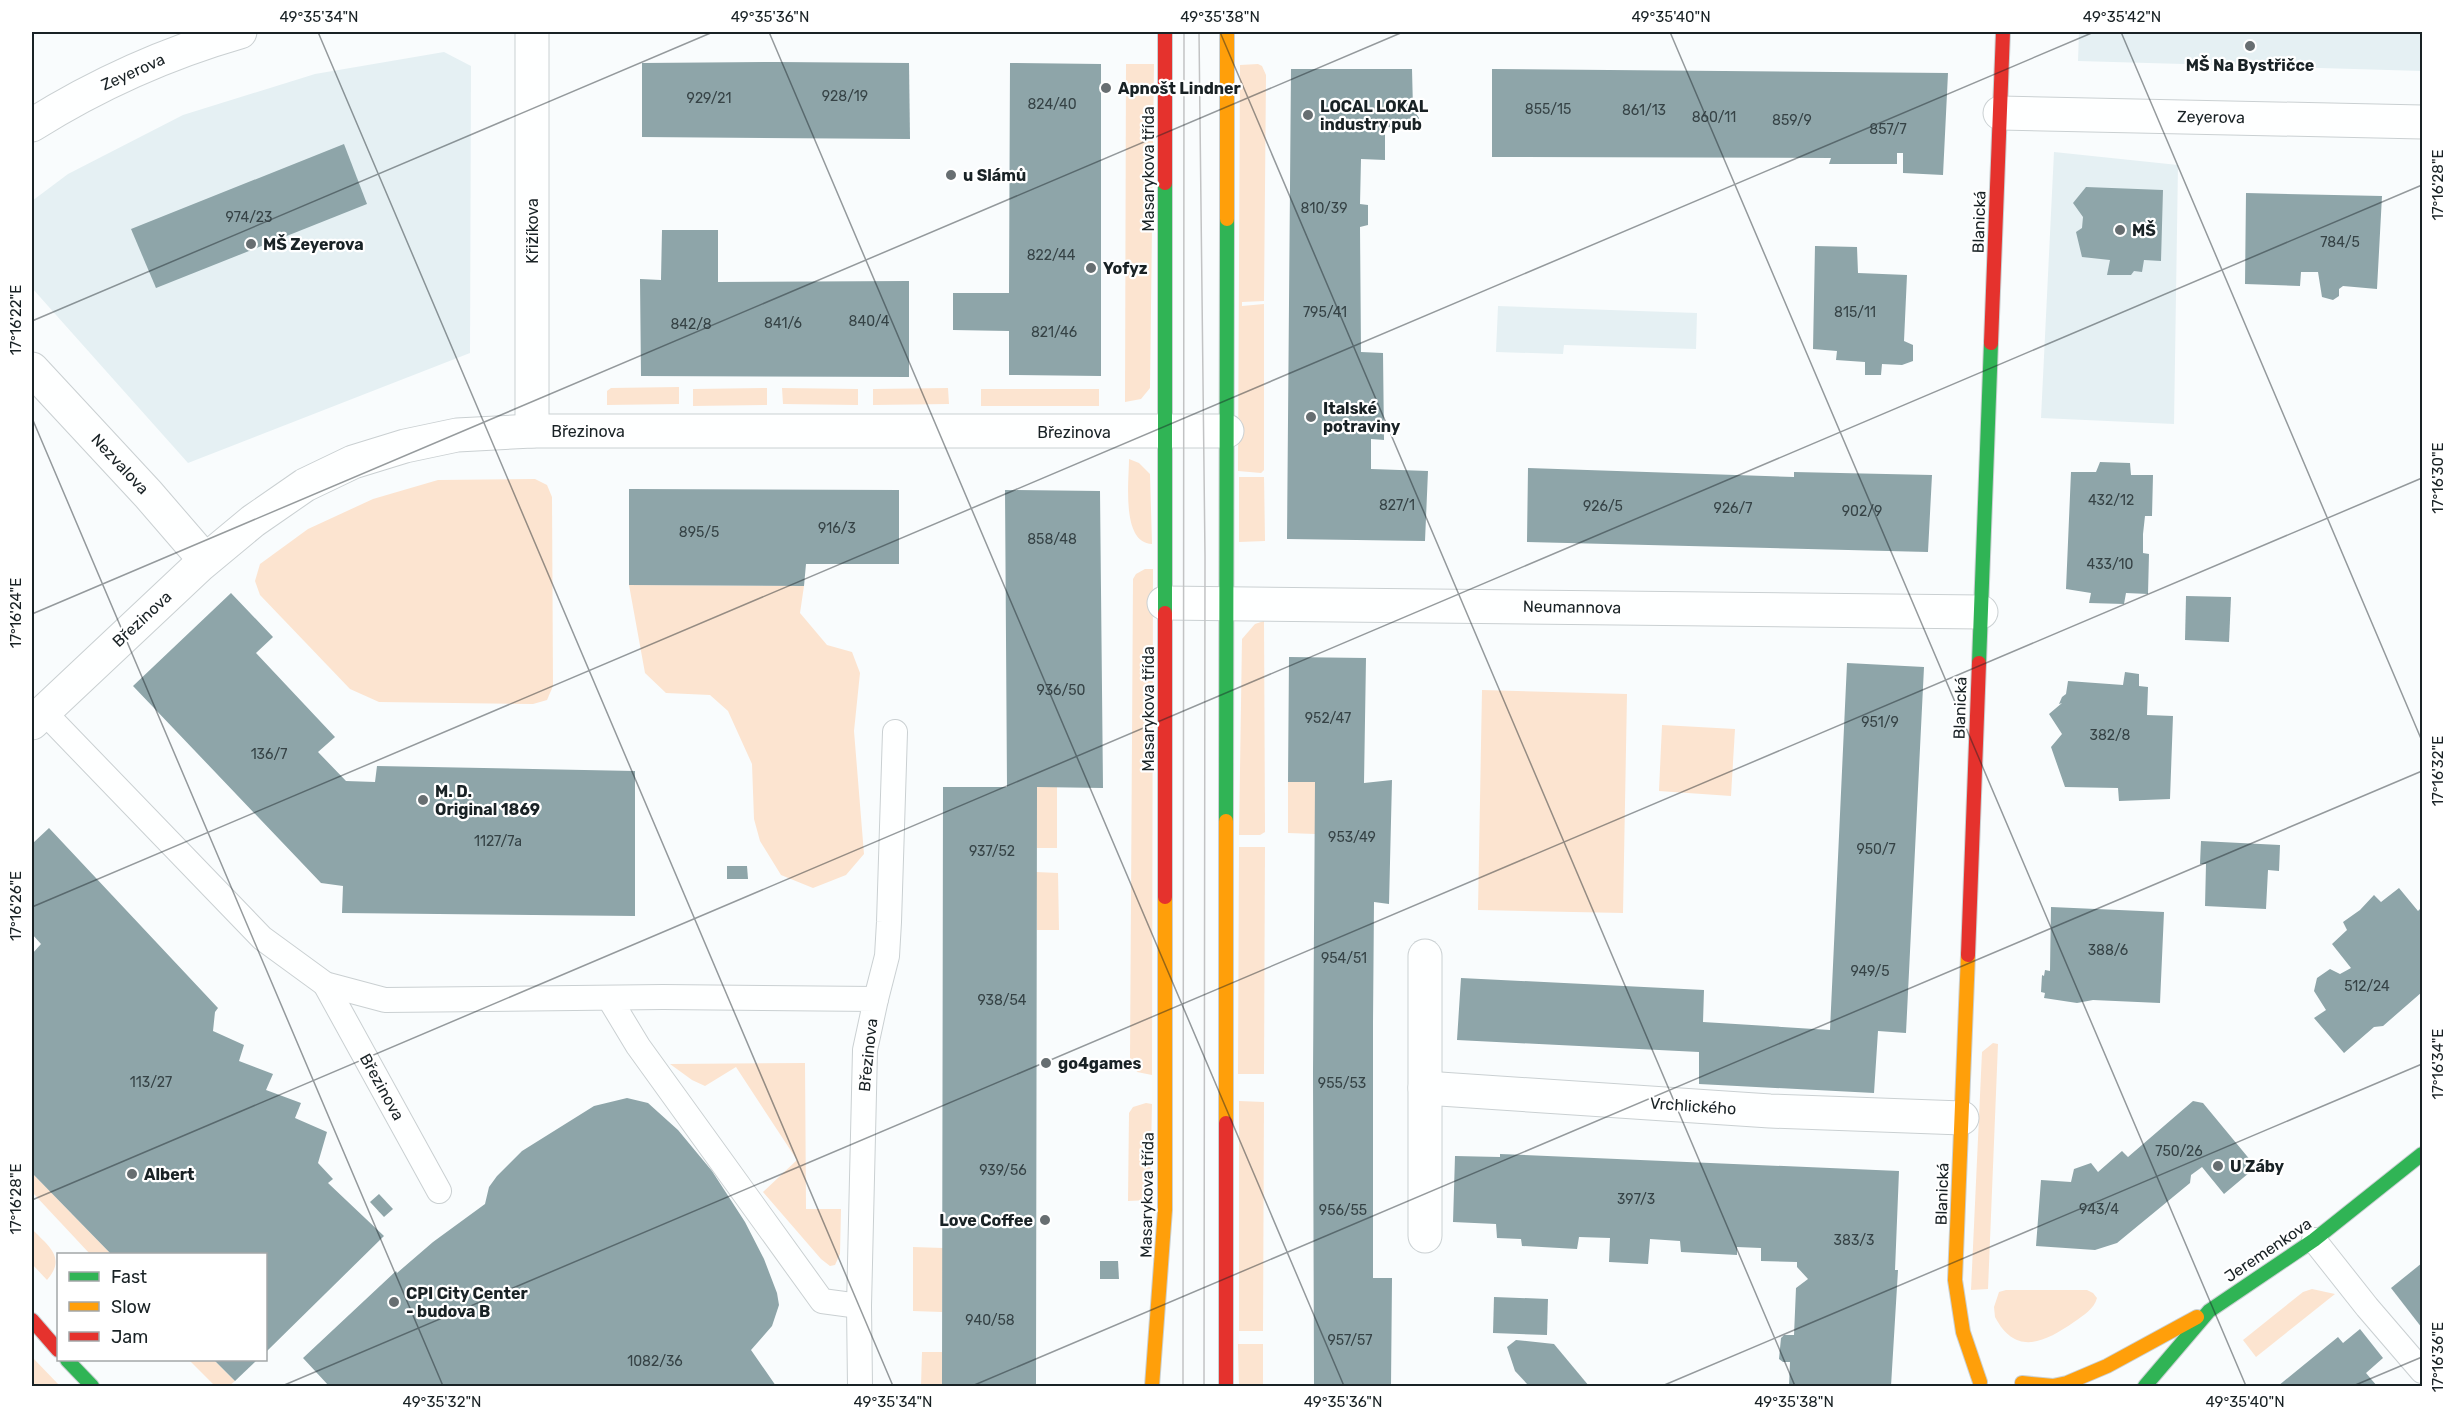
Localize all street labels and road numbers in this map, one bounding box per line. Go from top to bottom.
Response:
street label: Zeyerova [98,50,168,94]
street label: Masarykova třída [1139,106,1158,232]
street label: Zeyerova [2177,107,2245,127]
street label: Blanická [1968,190,1990,254]
street label: Křižíkova [523,198,542,264]
street label: Březinova [551,422,625,441]
street label: Březinova [1037,423,1111,442]
street label: Nezvalova [87,430,153,498]
street label: Březinova [109,587,175,651]
street label: Neumannova [1523,597,1621,617]
street label: Masarykova třída [1139,646,1158,772]
street label: Blanická [1949,676,1971,740]
street label: Březinova [855,1017,881,1093]
street label: Březinova [356,1050,408,1124]
street label: Vrchlického [1649,1093,1737,1119]
street label: Masarykova třída [1136,1132,1158,1258]
street label: Blanická [1931,1162,1953,1226]
street label: Jeremenkova [2221,1214,2315,1286]

